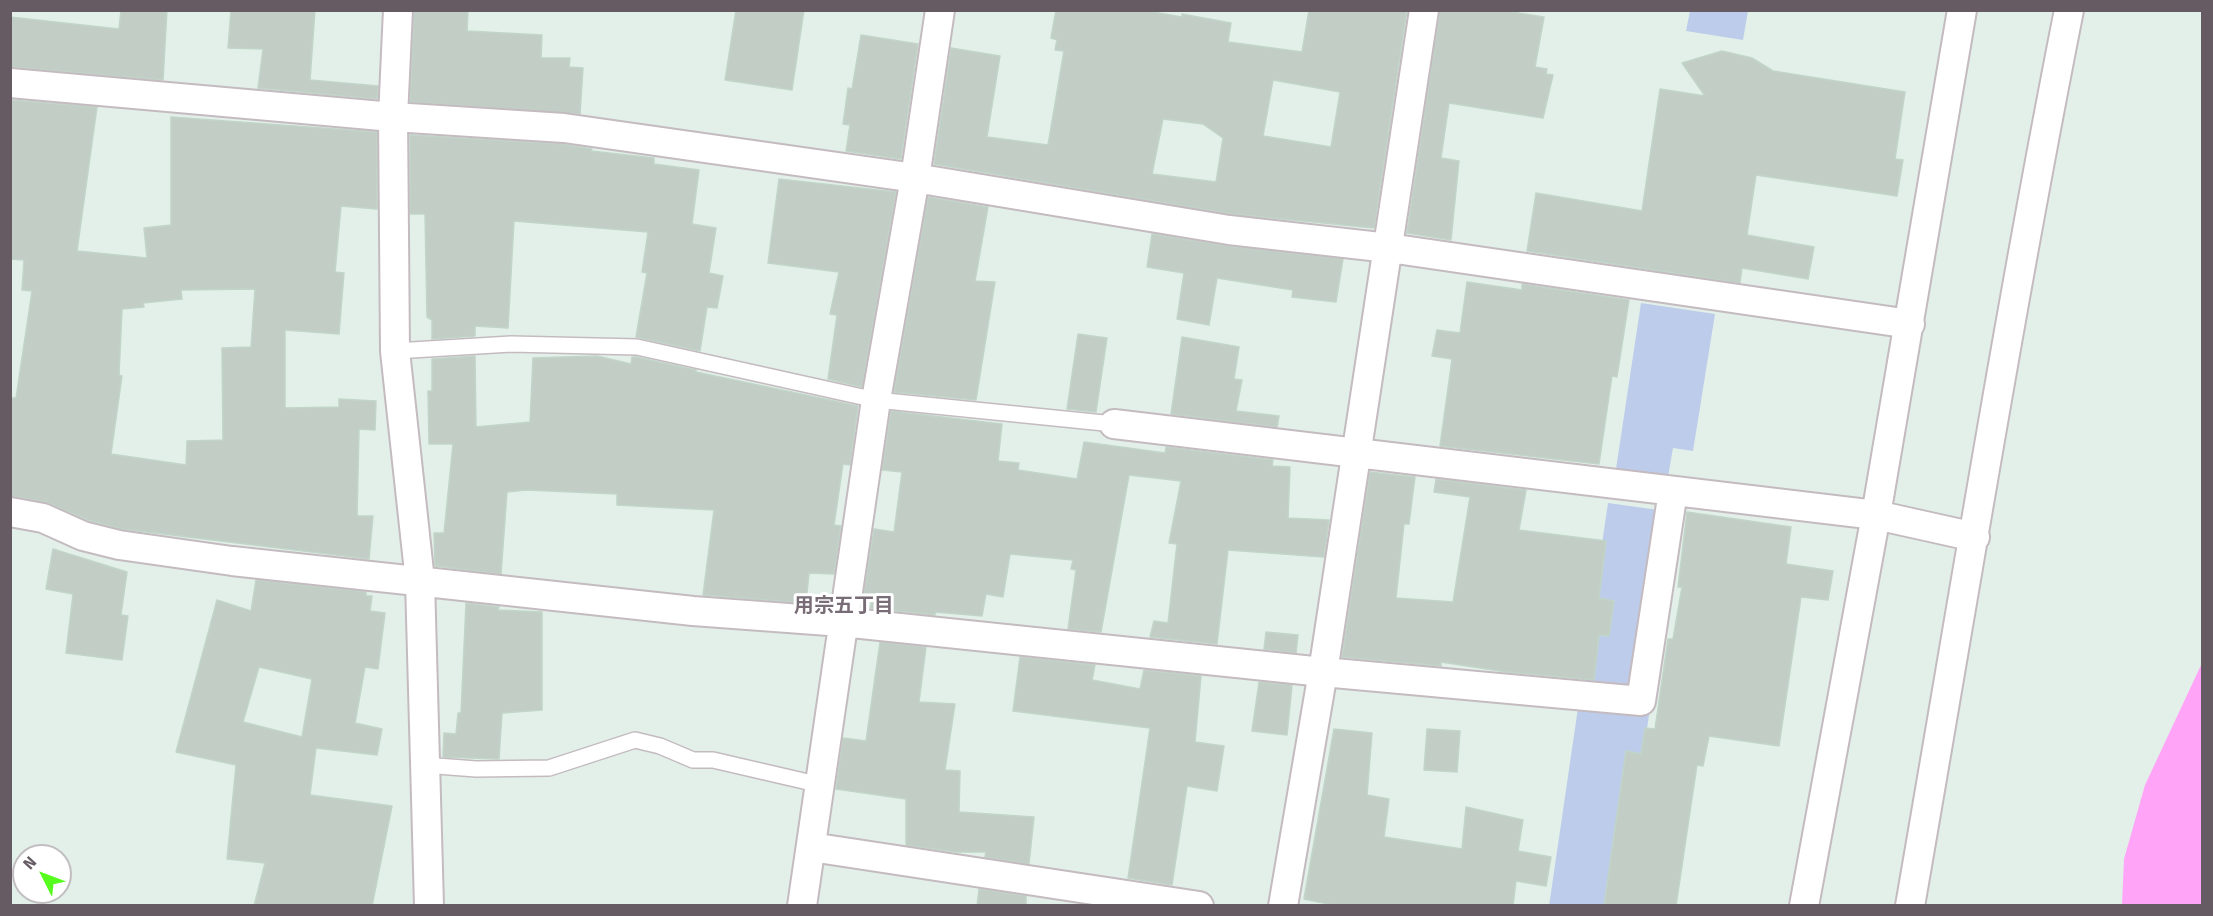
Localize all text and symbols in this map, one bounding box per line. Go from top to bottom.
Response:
district label: 用宗五丁目 [794,594,894,618]
north arrow [12,844,72,904]
text: N [19,853,40,873]

